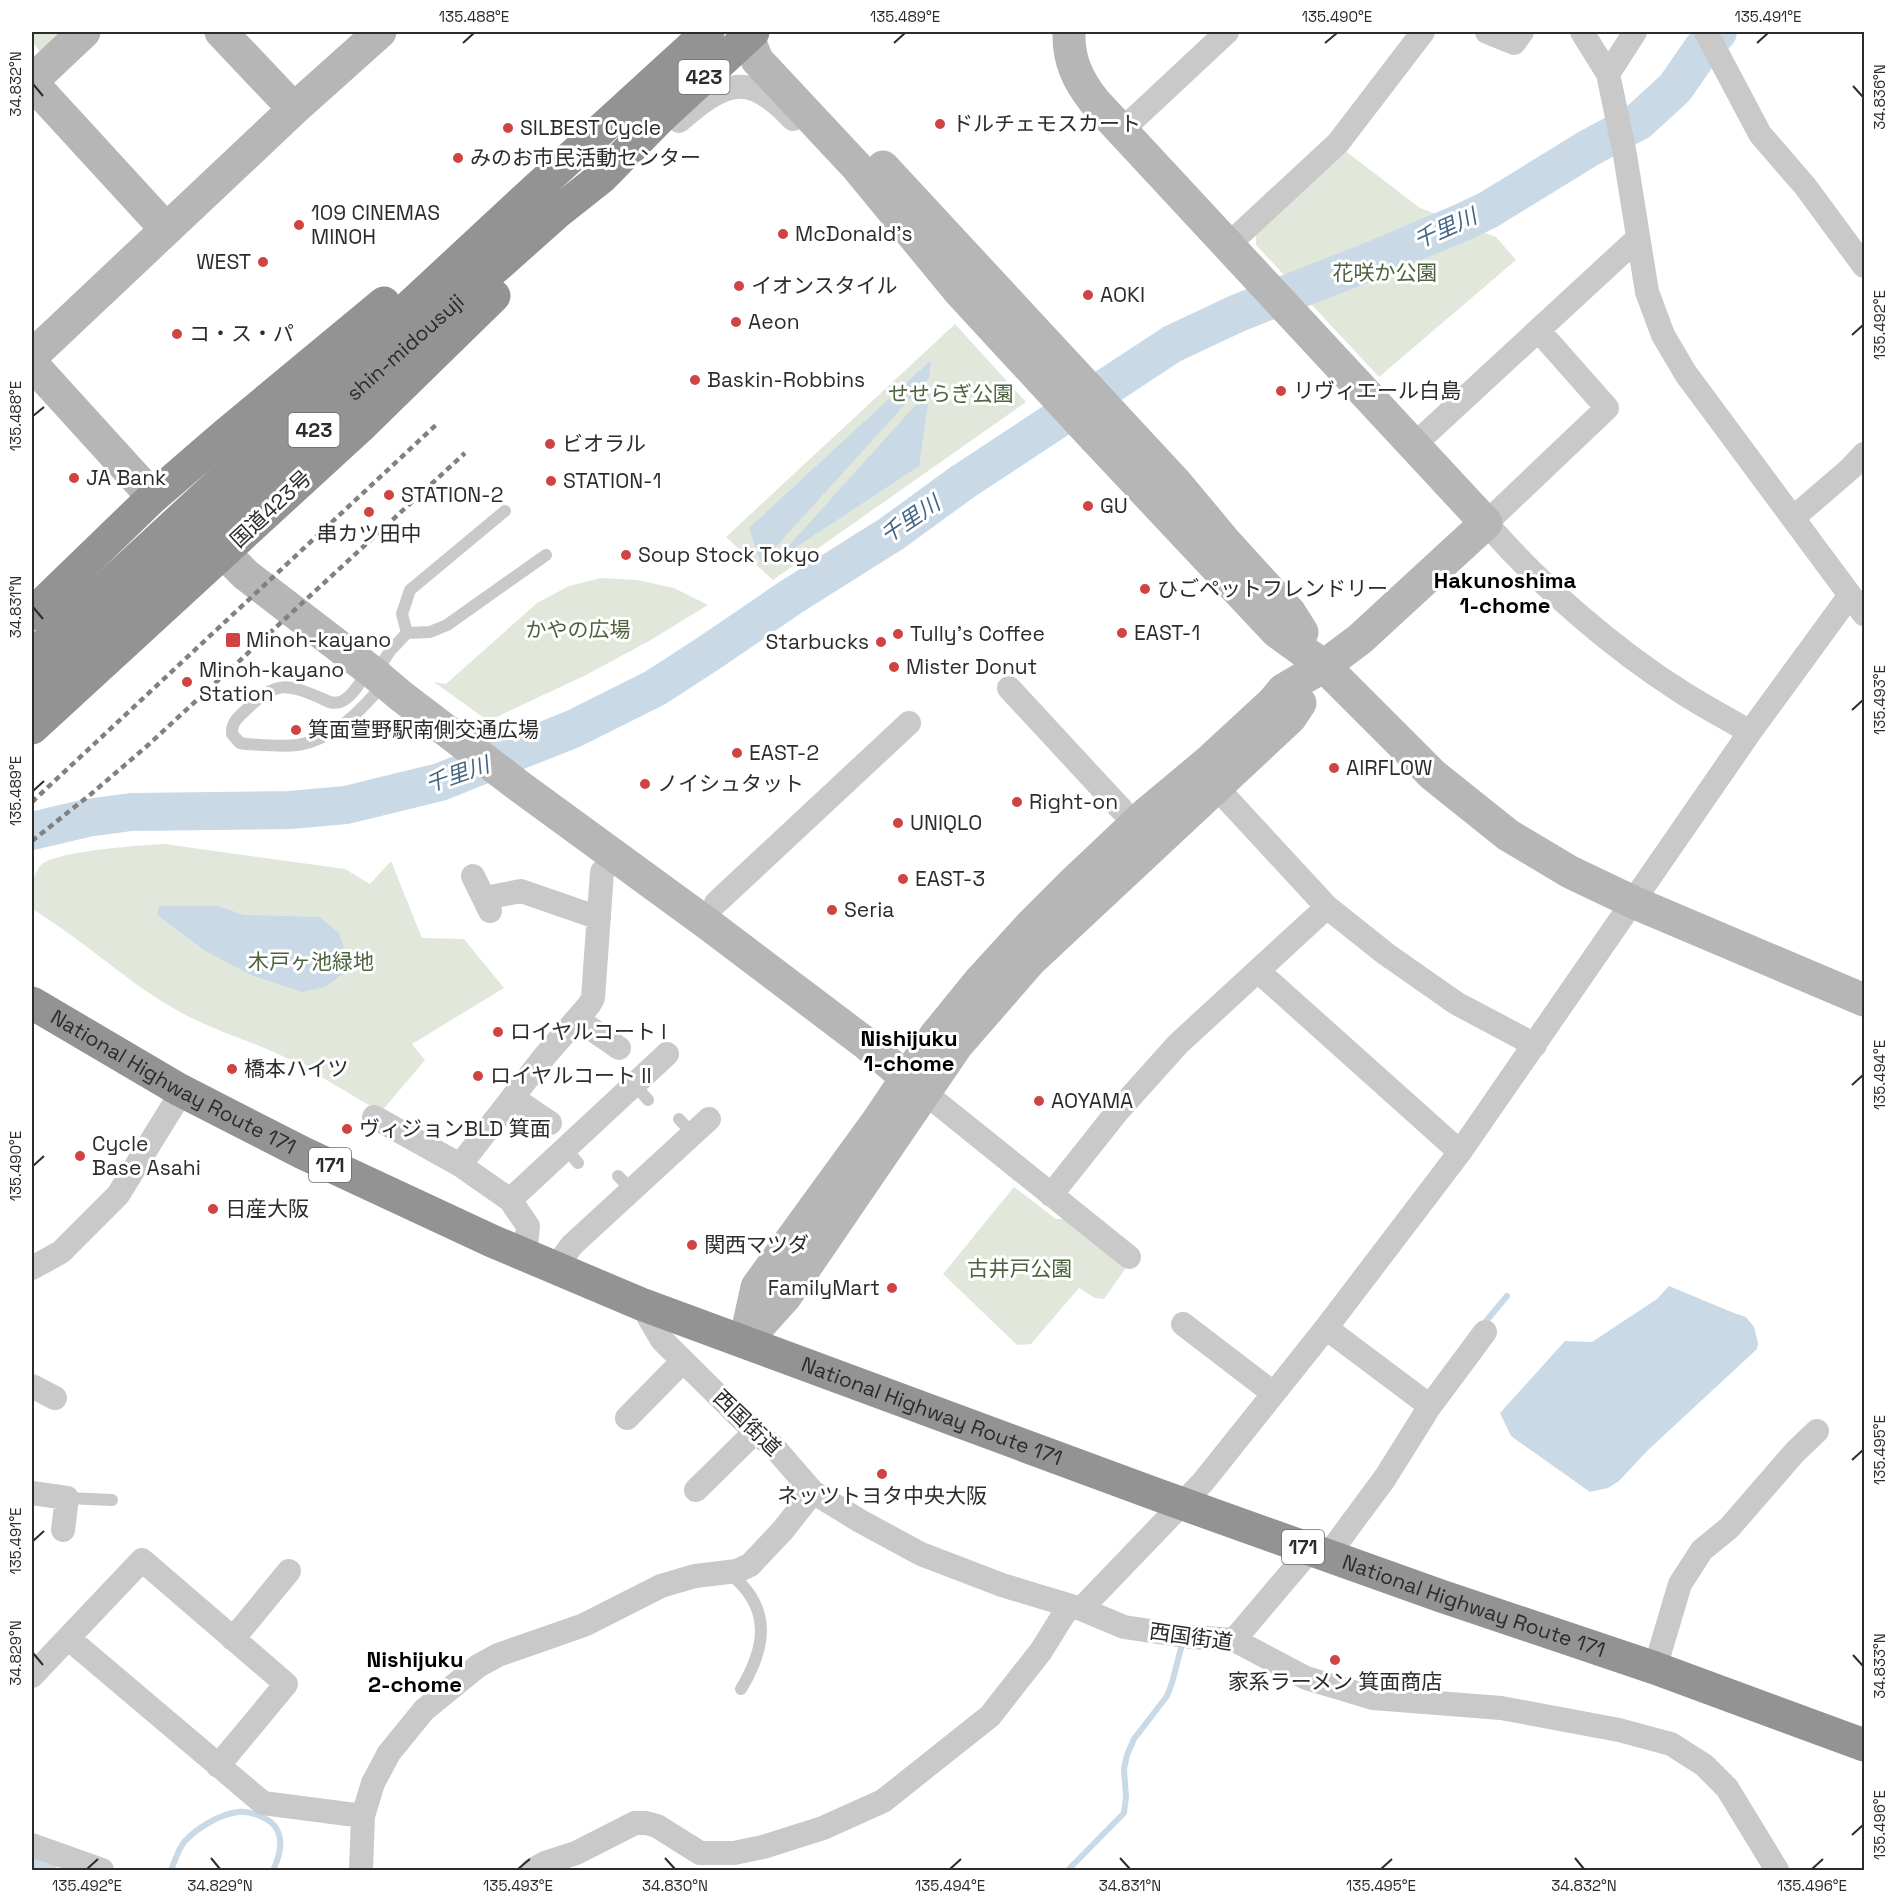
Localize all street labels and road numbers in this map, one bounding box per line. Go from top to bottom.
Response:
road number: 423 [678,60,730,94]
street label: shin-midousuji [341,288,469,406]
road number: 423 [288,413,340,447]
street label: 国道423号 [224,464,317,553]
street label: National Highway Route 171 [46,1003,301,1160]
road number: 171 [309,1148,351,1182]
street label: National Highway Route 171 [798,1350,1066,1471]
street label: 西国街道 [708,1384,787,1462]
road number: 171 [1282,1530,1324,1564]
street label: National Highway Route 171 [1339,1548,1609,1663]
street label: 西国街道 [1148,1617,1235,1656]

